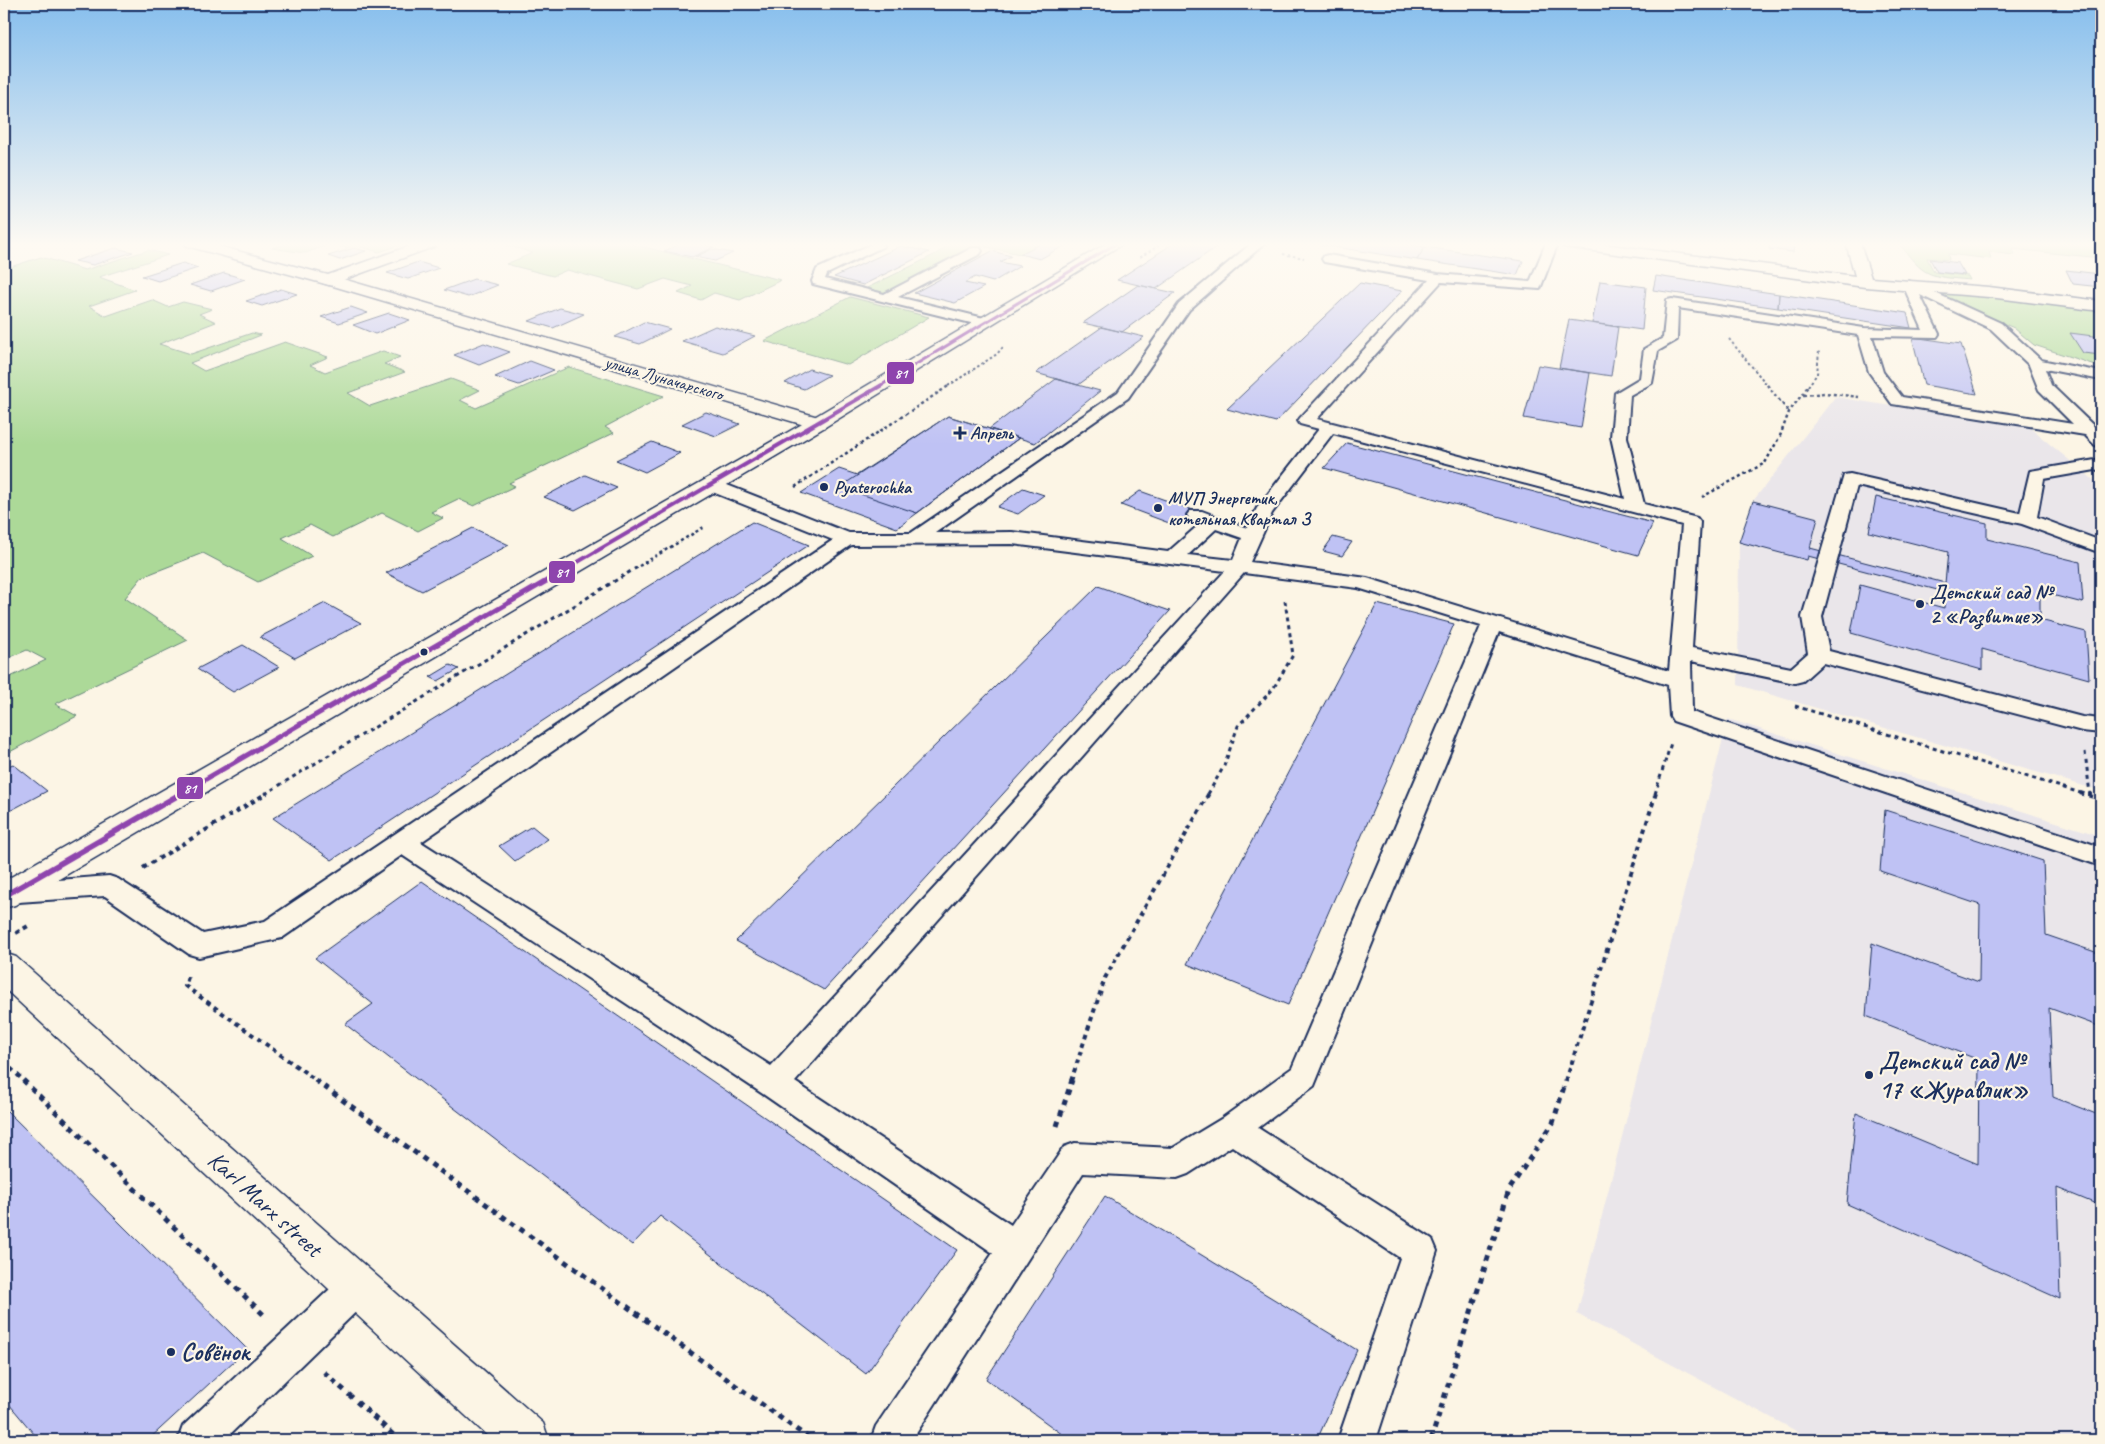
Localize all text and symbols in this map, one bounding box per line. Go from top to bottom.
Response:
street label: улица Луначарского [601,350,727,406]
line badge: 81 [886,361,915,385]
text: 81 [895,365,909,382]
place label: Апрель [970,422,1015,444]
marker: Апрель [954,427,966,439]
place label: Pyaterochka [834,476,913,498]
marker: Pyaterochka [818,481,830,493]
place label: МУП Энергетик, котельная Квартал З [1168,487,1312,530]
marker: МУП Энергетик, котельная Квартал З [1152,502,1164,514]
line badge: 81 [548,560,576,584]
text: 81 [556,564,570,581]
place label: Детский сад № 2 «Развитие» [1930,579,2056,630]
marker: Детский сад № 2 «Развитие» [1914,598,1926,610]
unlabelled marker [419,647,429,657]
line badge: 81 [176,776,204,800]
text: 81 [184,780,198,797]
place label: Детский сад № 17 «Журавлик» [1879,1045,2028,1106]
marker: Детский сад № 17 «Журавлик» [1863,1069,1875,1081]
street label: Karl Marx street [201,1144,331,1266]
place label: Совёнок [181,1336,252,1368]
marker: Совёнок [165,1346,177,1358]

